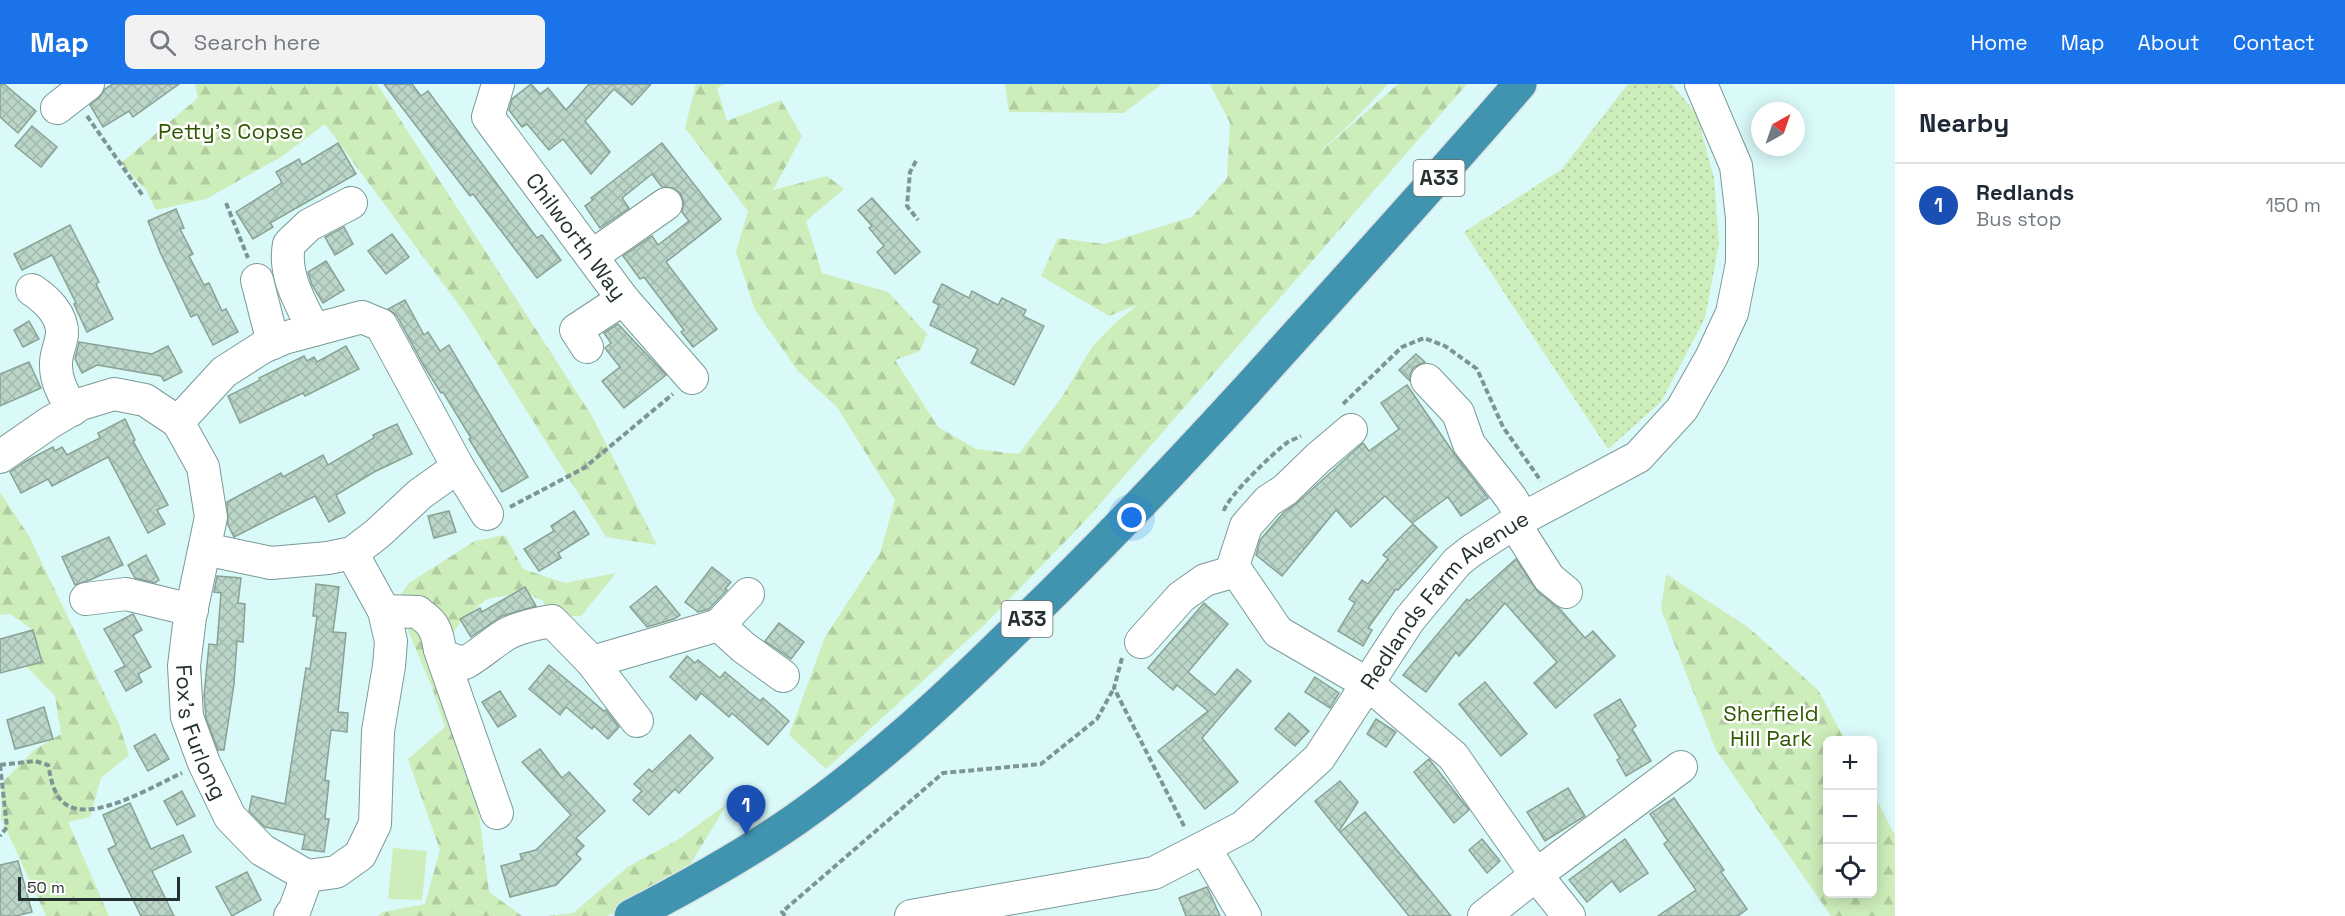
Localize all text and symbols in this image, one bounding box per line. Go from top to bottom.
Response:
search box [125,15,545,69]
text: Map [30,24,89,60]
icon: search [146,26,179,59]
text: Search here [194,28,321,56]
text: Home [1970,29,2028,56]
text: Map [2061,29,2105,56]
text: About [2138,29,2200,56]
text: Contact [2233,29,2315,56]
north arrow [1751,102,1805,156]
text: Nearby [1919,106,2009,140]
park label: Petty's Copse [158,117,304,145]
road number: A33 [1414,160,1464,196]
street label: Chilworth Way [520,167,633,306]
text: Redlands [1976,178,2074,206]
text: 1 [1934,192,1943,218]
text: 150 m [2266,192,2321,218]
text: Bus stop [1976,206,2062,232]
your location [1117,503,1146,532]
street label: Redlands Farm Avenue [1354,504,1533,694]
road number: A33 [1002,601,1052,637]
street label: Fox's Furlong [170,664,234,804]
park label: Sherfield Hill Park [1723,699,1819,752]
map controls [1823,736,1877,898]
button: + [1823,736,1877,790]
pin: 1 [726,786,766,835]
button: − [1823,790,1877,844]
button: locate [1823,844,1877,898]
scale bar [18,874,180,902]
text: 50 m [27,877,65,898]

